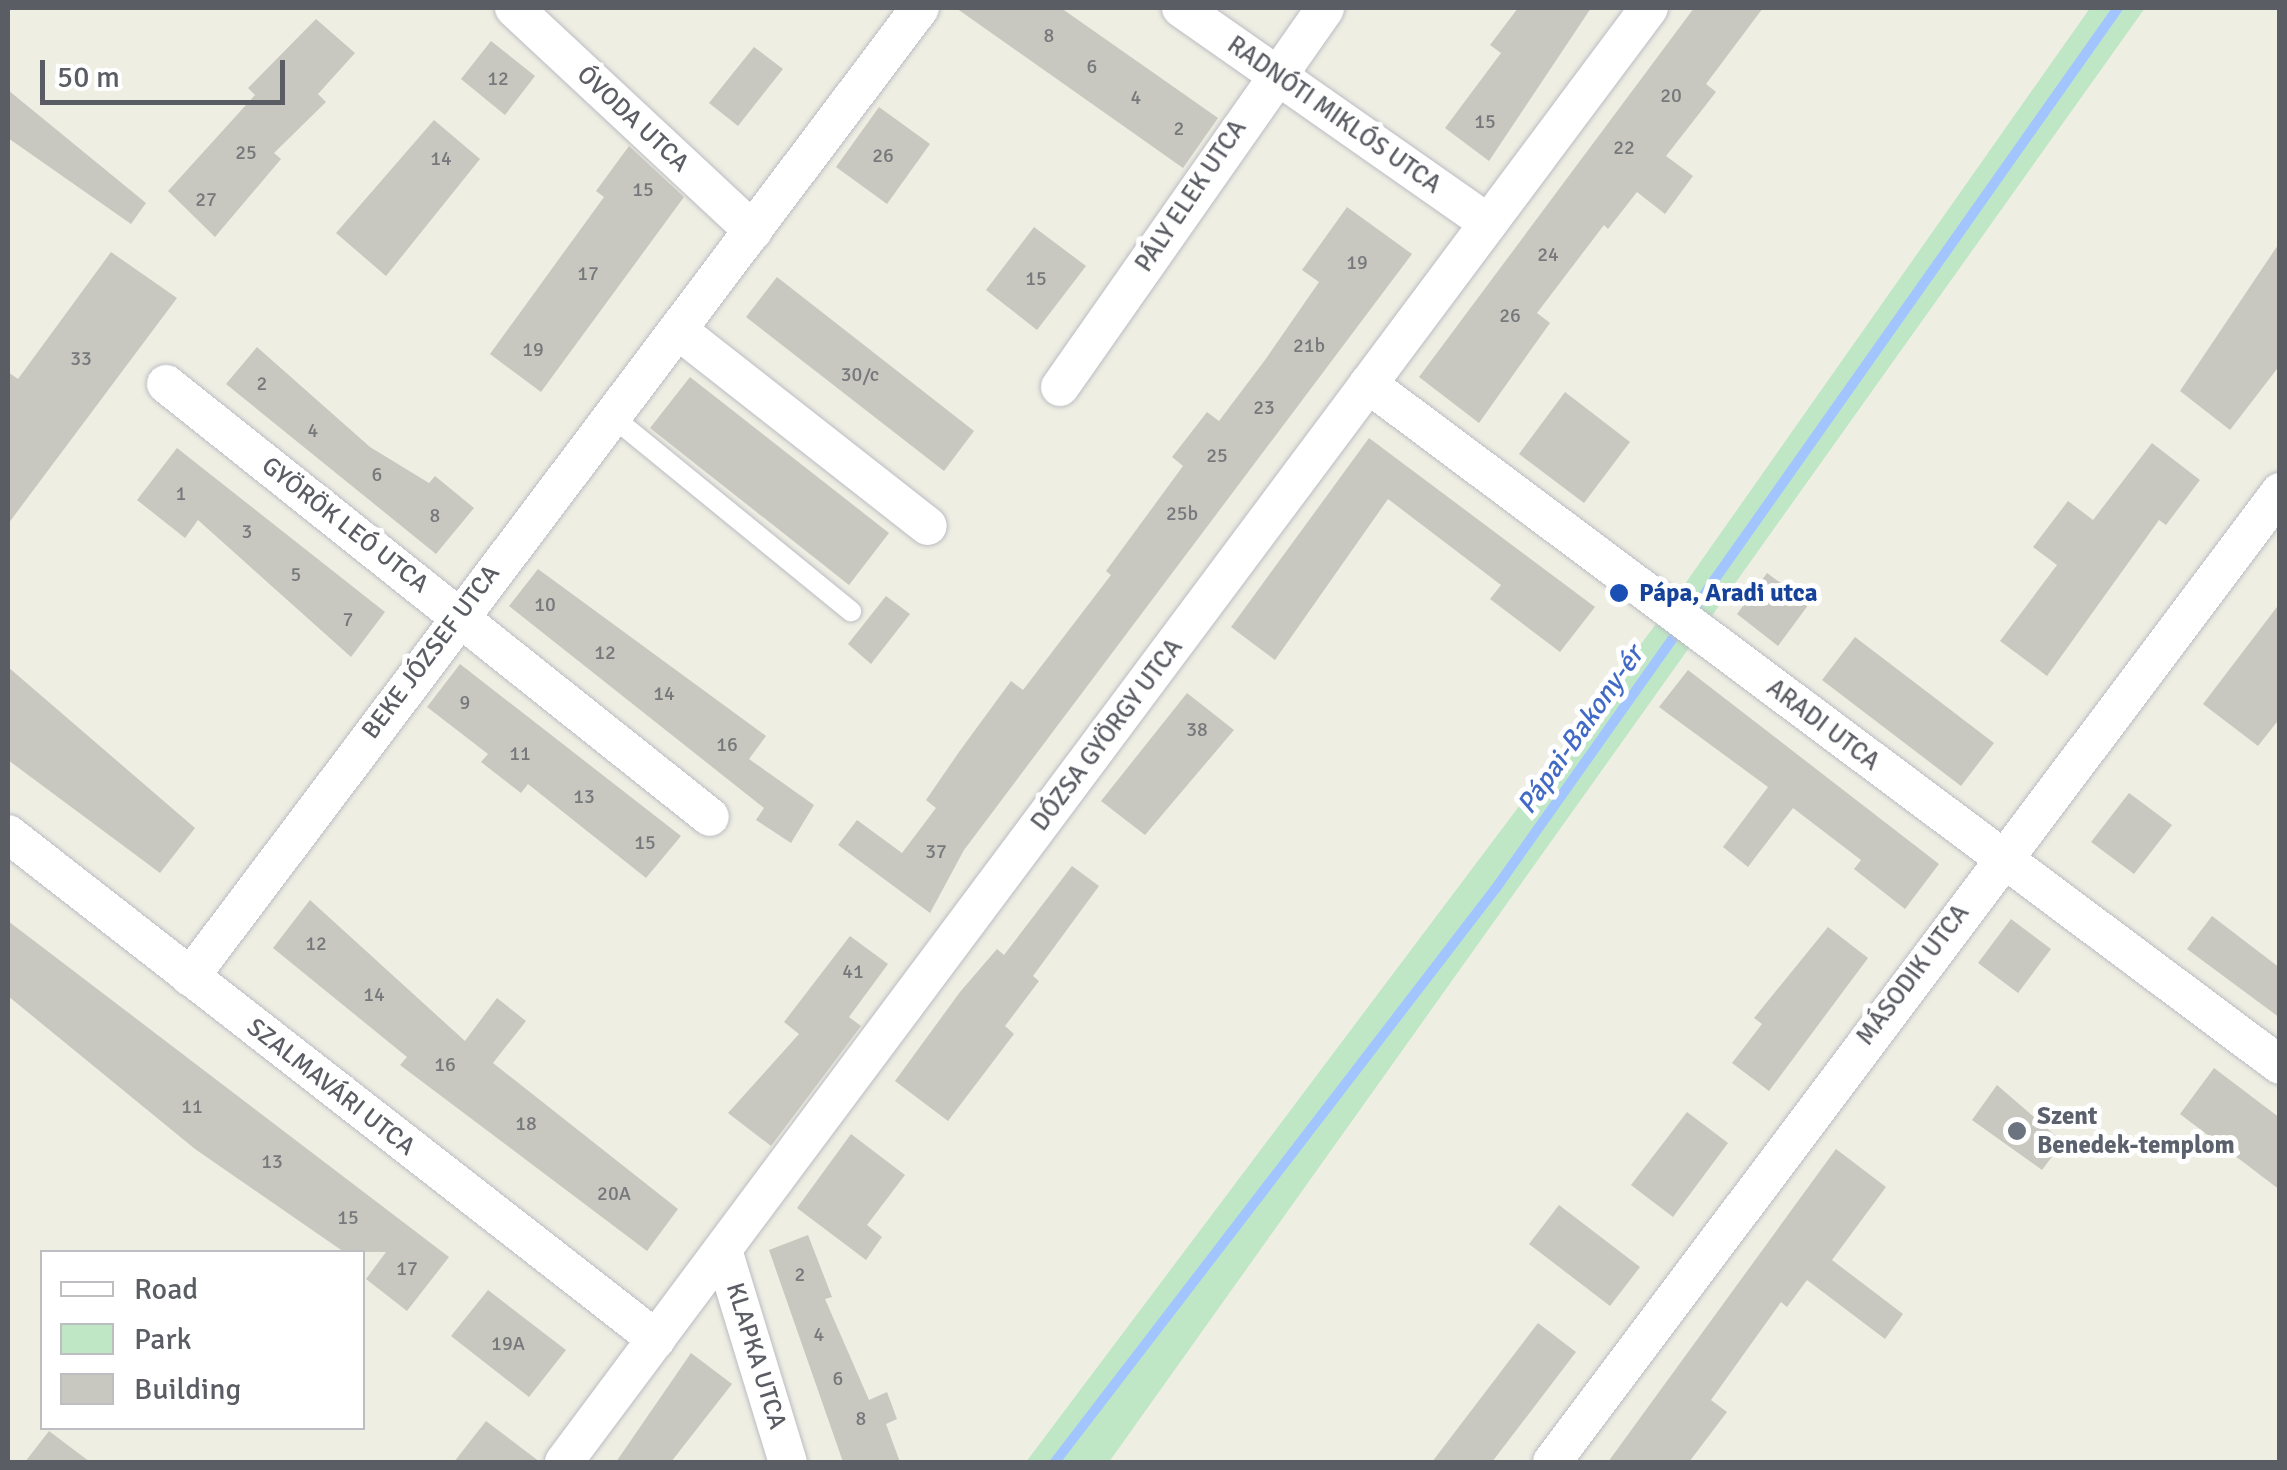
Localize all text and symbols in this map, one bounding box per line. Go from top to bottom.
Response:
house number: 8 [1044,23,1054,47]
street label: RADNÓTI MIKLÓS UTCA [1221,30,1447,200]
scale bar [45,40,290,102]
house number: 6 [1087,54,1097,78]
text: 50 m [57,59,120,96]
street label: ÓVODA UTCA [571,60,695,178]
house number: 12 [487,66,509,90]
house number: 20 [1660,83,1682,107]
house number: 4 [1131,85,1141,109]
house number: 15 [1474,109,1496,133]
street label: PÁLY ELEK UTCA [1129,114,1253,278]
house number: 2 [1174,116,1184,140]
house number: 22 [1613,135,1635,159]
house number: 25 [235,140,257,164]
house number: 26 [872,143,894,167]
house number: 14 [430,146,452,170]
house number: 15 [632,177,654,201]
house number: 27 [195,187,217,211]
house number: 24 [1537,242,1559,266]
house number: 19 [1346,250,1368,274]
house number: 17 [577,261,599,285]
house number: 15 [1025,266,1047,290]
house number: 26 [1499,303,1521,327]
house number: 21b [1293,333,1325,357]
house number: 19 [522,337,544,361]
house number: 33 [70,346,92,370]
house number: 30/c [841,362,879,386]
house number: 2 [257,371,267,395]
house number: 23 [1253,395,1275,419]
house number: 4 [308,418,318,442]
house number: 25 [1206,443,1228,467]
street label: GYÖRÖK LEÓ UTCA [256,451,434,599]
house number: 6 [372,462,382,486]
house number: 1 [176,481,186,505]
house number: 25b [1166,501,1198,525]
house number: 8 [430,503,440,527]
house number: 3 [242,519,252,543]
street label: BEKE JÓZSEF UTCA [356,559,506,745]
house number: 5 [291,562,301,586]
place label: Pápa, Aradi utca [1639,578,1818,608]
marker: Pápa, Aradi utca [1608,582,1630,604]
house number: 10 [534,592,556,616]
house number: 7 [343,607,353,631]
street label: DÓZSA GYÖRGY UTCA [1025,633,1189,837]
house number: 12 [594,640,616,664]
water label: Pápai-Bakony-ér [1510,640,1650,820]
street label: ARADI UTCA [1761,673,1885,777]
house number: 14 [653,681,675,705]
house number: 9 [460,690,470,714]
house number: 38 [1186,717,1208,741]
house number: 16 [716,732,738,756]
house number: 11 [509,741,531,765]
house number: 13 [573,784,595,808]
house number: 15 [634,830,656,854]
house number: 37 [925,839,947,863]
street label: MÁSODIK UTCA [1850,899,1976,1051]
house number: 12 [305,931,327,955]
house number: 41 [842,959,864,983]
house number: 14 [363,982,385,1006]
street label: SZALMAVÁRI UTCA [241,1012,421,1162]
house number: 16 [434,1052,456,1076]
house number: 11 [181,1094,203,1118]
place label: Szent Benedek-templom [2037,1102,2235,1161]
house number: 18 [515,1111,537,1135]
marker: Szent Benedek-templom [2006,1120,2028,1142]
house number: 13 [261,1149,283,1173]
house number: 20A [597,1181,631,1205]
house number: 15 [337,1205,359,1229]
legend [40,1250,365,1430]
house number: 17 [396,1256,418,1280]
house number: 2 [795,1262,805,1286]
text: Road [134,1271,198,1308]
street label: KLAPKA UTCA [719,1279,793,1433]
text: Park [134,1321,192,1358]
house number: 4 [814,1322,824,1346]
house number: 19A [491,1331,525,1355]
house number: 6 [833,1366,843,1390]
text: Building [134,1371,241,1408]
house number: 8 [856,1406,866,1430]

